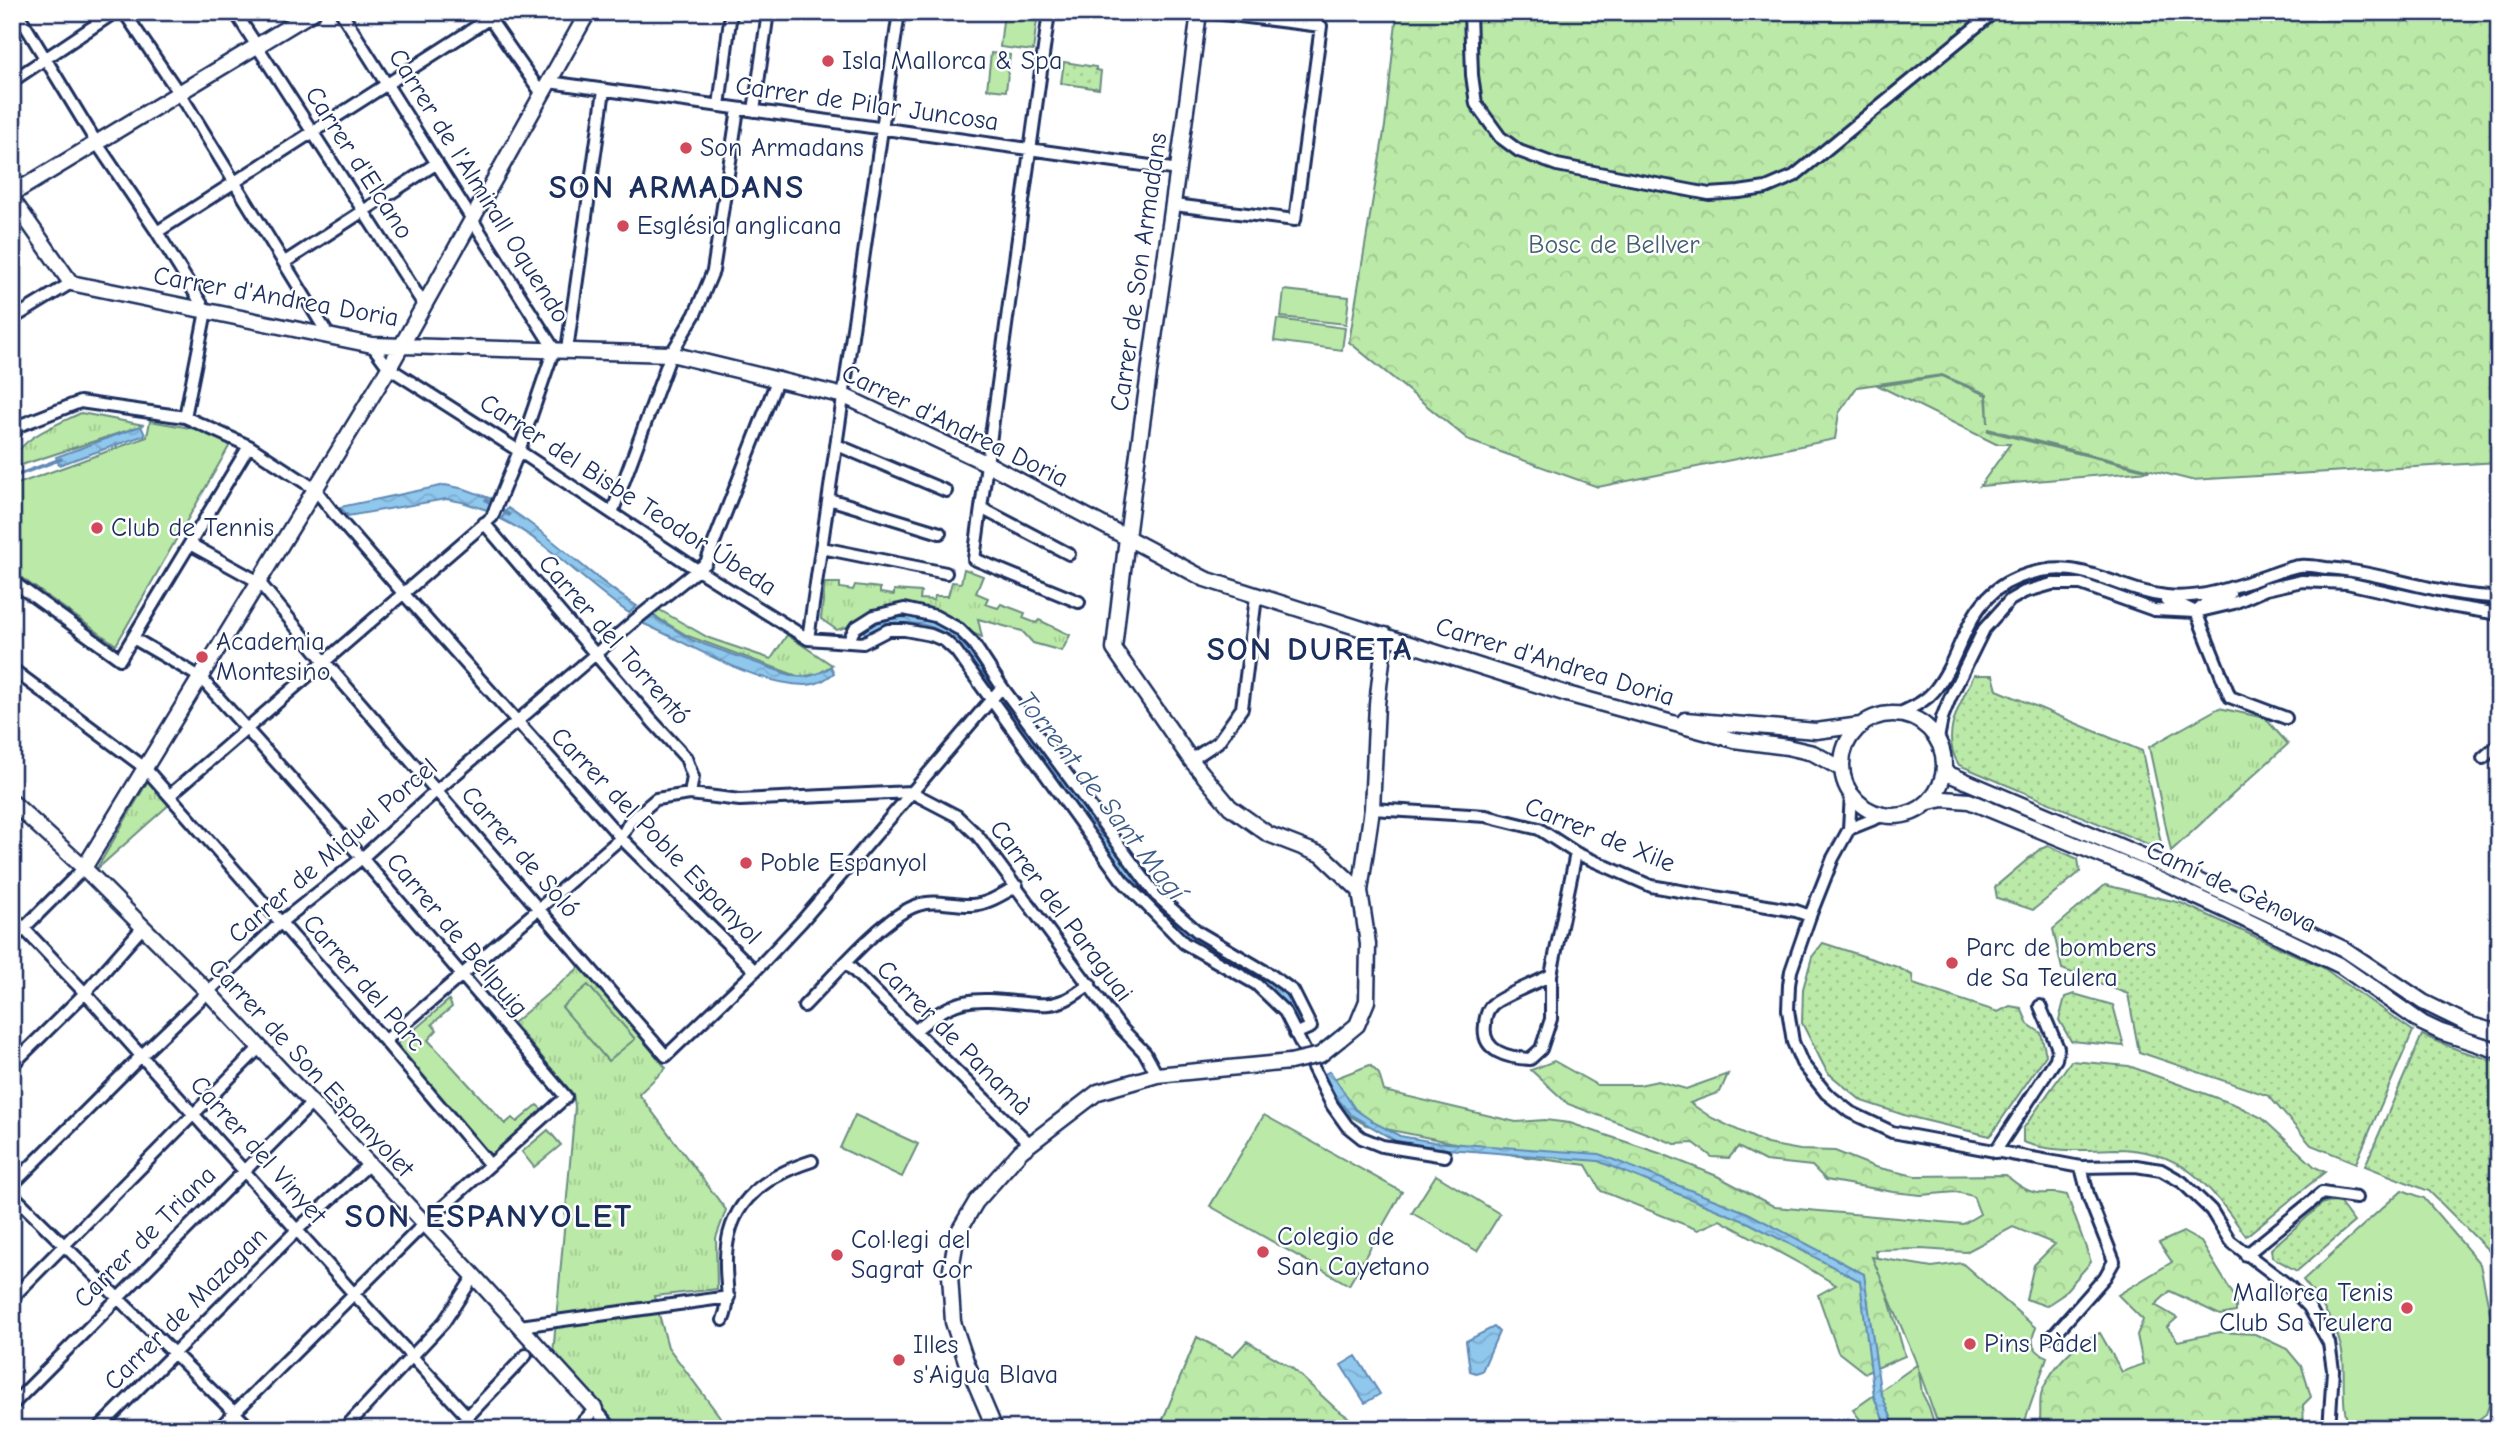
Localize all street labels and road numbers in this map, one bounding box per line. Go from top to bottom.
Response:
street label: Carrer de l'Almirall Oquendo [382,43,576,329]
street label: Carrer de Pilar Juncosa [733,71,1001,137]
street label: Carrer d'Elcano [299,81,419,245]
street label: Carrer de Son Armadans [1105,131,1173,413]
street label: Carrer d'Andrea Doria [151,261,401,333]
street label: Carrer d'Andrea Doria [837,358,1073,494]
street label: Carrer del Bisbe Teodor Úbeda [474,387,783,602]
street label: Carrer del Torrentó [532,549,696,731]
street label: Carrer d'Andrea Doria [1432,611,1678,713]
street label: Carrer del Poble Espanyol [544,721,768,951]
street label: Carrer de Miquel Porcel [222,752,444,950]
street label: Carrer de Soló [455,780,585,924]
street label: Carrer de Xile [1520,791,1680,879]
street label: Carrer del Paraguai [983,814,1139,1008]
street label: Camí de Gènova [2141,834,2321,940]
street label: Carrer de Bellpuig [380,847,534,1023]
street label: Carrer del Parc [296,908,432,1058]
street label: Carrer de Son Espanyolet [202,953,421,1184]
street label: Carrer de Panamà [870,954,1038,1122]
street label: Carrer del Vinyet [184,1070,333,1231]
street label: Carrer de Triana [68,1160,222,1314]
street label: Carrer de Mazagan [98,1221,274,1397]

